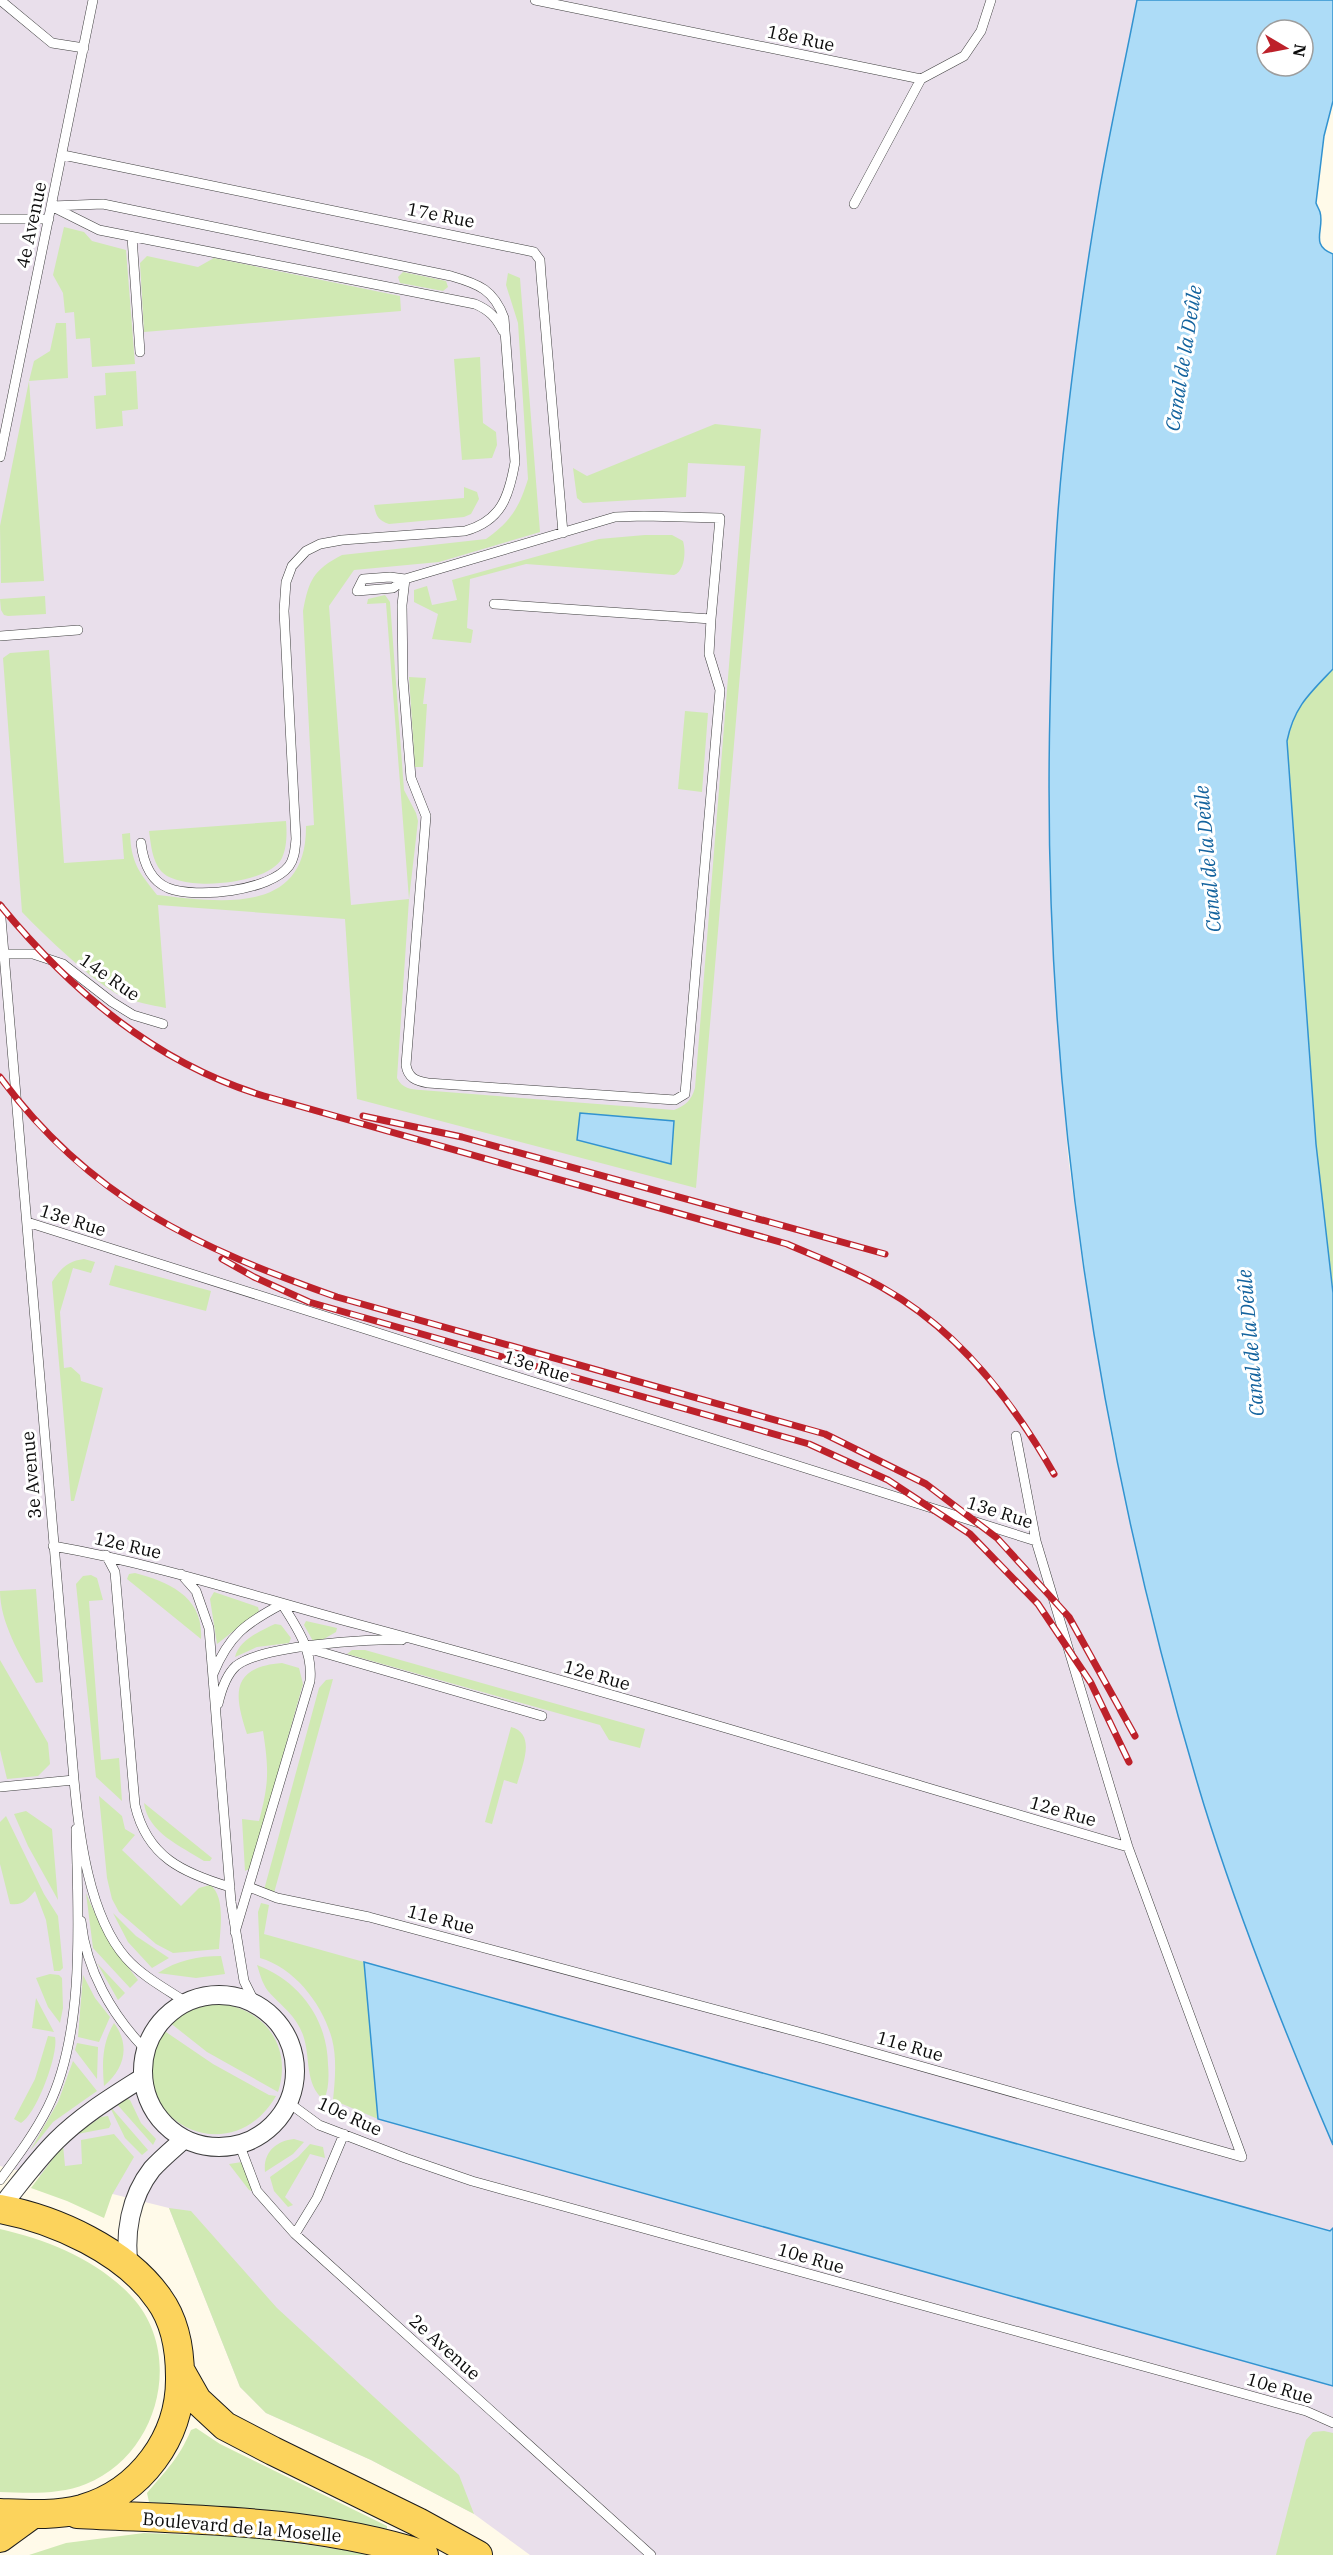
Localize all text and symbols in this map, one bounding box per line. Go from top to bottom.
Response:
north arrow [1255,18,1315,78]
street label: 18e Rue [765,20,837,56]
text: N [1289,43,1311,59]
street label: 4e Avenue [11,180,51,270]
street label: 17e Rue [405,197,477,233]
water label: Canal de la Deûle [1158,283,1208,433]
water label: Canal de la Deûle [1187,784,1227,934]
street label: 14e Rue [75,948,145,1006]
street label: 13e Rue [37,1199,109,1241]
water label: Canal de la Deûle [1230,1268,1270,1418]
street label: 13e Rue [501,1345,573,1387]
street label: 3e Avenue [16,1430,46,1520]
street label: 13e Rue [964,1491,1036,1533]
street label: 12e Rue [92,1526,164,1564]
street label: 12e Rue [561,1655,633,1695]
street label: 12e Rue [1027,1791,1099,1831]
street label: 11e Rue [405,1899,477,1939]
street label: 11e Rue [874,2026,946,2066]
street label: 10e Rue [314,2091,386,2141]
street label: 10e Rue [775,2238,847,2278]
street label: 2e Avenue [405,2309,485,2385]
street label: 10e Rue [1244,2367,1316,2409]
street label: Boulevard de la Moselle [142,2507,342,2547]

